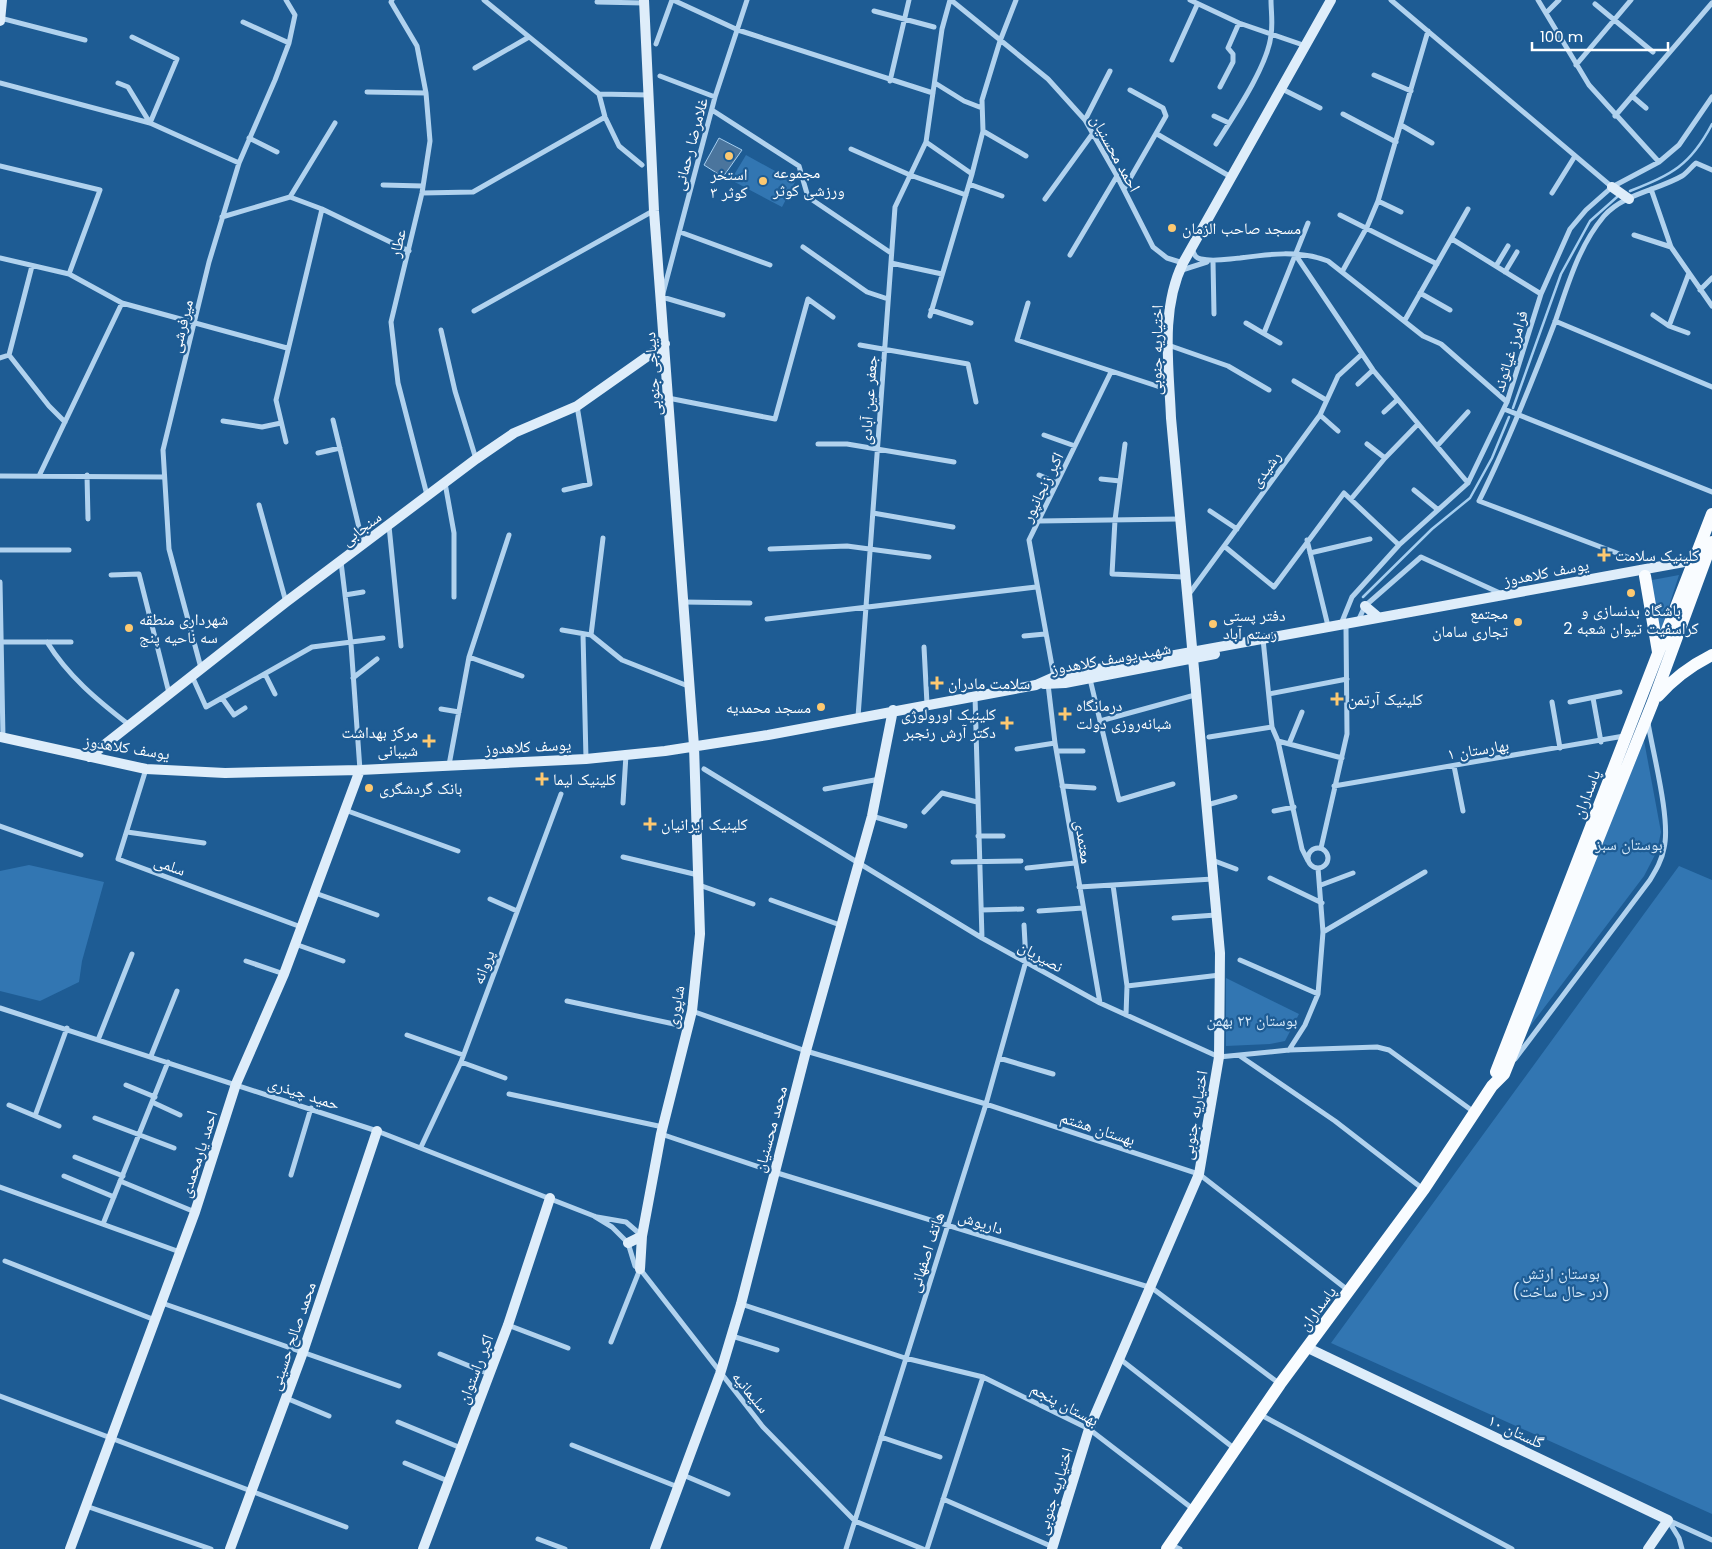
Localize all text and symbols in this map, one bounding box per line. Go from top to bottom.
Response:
scale bar [1532,20,1668,52]
text: 100 m [1540,26,1583,47]
street label: غلامرضا رحمانی [667,95,714,193]
street label: احمد محسنیان [1085,111,1146,196]
marker: استخر کوثر ۳ [723,150,735,162]
place label: مجموعه ورزشی کوثر [772,161,845,202]
place label: استخر کوثر ۳ [709,163,748,204]
marker: مجموعه ورزشی کوثر [757,175,769,187]
place label: مسجد صاحب الزمان [1182,217,1301,240]
marker: مسجد صاحب الزمان [1166,222,1178,234]
street label: عطار [383,227,412,260]
street label: میرفرشی [164,297,199,355]
street label: اختیاریه جنوبی [1144,305,1169,395]
street label: فرامرز غیاثوند [1487,308,1534,395]
street label: دیباجی جنوبی [638,331,667,417]
street label: جعفر عین آبادی [854,354,883,446]
street label: رشیدی [1244,446,1286,492]
street label: اکبر زنجانپور [1015,448,1069,527]
street label: سنجابی [336,506,386,551]
place label: کلینیک سلامت [1615,544,1699,567]
marker: کلینیک سلامت [1597,548,1611,562]
street label: یوسف کلاهدوز [1500,553,1591,592]
marker: باشگاه بدنسازی و کراسفیت تیوان شعبه 2 [1625,587,1637,599]
place label: باشگاه بدنسازی و کراسفیت تیوان شعبه 2 [1563,599,1699,640]
place label: مجتمع تجاری سامان [1432,602,1508,643]
place label: دفتر پستی رستم آباد [1223,604,1286,645]
place label: شهرداری منطقه سه ناحیه پنج [139,608,228,649]
marker: مجتمع تجاری سامان [1512,616,1524,628]
marker: دفتر پستی رستم آباد [1207,618,1219,630]
marker: شهرداری منطقه سه ناحیه پنج [123,622,135,634]
street label: شهید یوسف کلاهدوز [1049,637,1173,680]
place label: سلامت مادران [948,672,1030,695]
marker: سلامت مادران [930,676,944,690]
place label: کلینیک آرتمن [1348,688,1423,711]
marker: کلینیک آرتمن [1330,692,1344,706]
place label: درمانگاه شبانه‌روزی دولت [1076,694,1171,735]
place label: مسجد محمدیه [726,696,811,719]
marker: مسجد محمدیه [815,701,827,713]
place label: کلینیک اورولوژی دکتر آرش رنجبر [901,703,996,744]
marker: درمانگاه شبانه‌روزی دولت [1058,707,1072,721]
marker: کلینیک اورولوژی دکتر آرش رنجبر [1000,716,1014,730]
place label: مرکز بهداشت شیبانی [341,721,418,762]
street label: یوسف کلاهدوز [81,729,172,766]
street label: یوسف کلاهدوز [483,733,572,760]
street label: بهارستان ١ [1446,733,1510,766]
marker: مرکز بهداشت شیبانی [422,734,436,748]
street label: پاسداران [1567,766,1606,822]
place label: کلینیک لیما [553,768,617,791]
marker: کلینیک لیما [535,772,549,786]
place label: بانک گردشگری [379,777,463,800]
marker: بانک گردشگری [363,782,375,794]
place label: کلینیک ایرانیان [661,813,748,836]
marker: کلینیک ایرانیان [643,817,657,831]
street label: معتمدی [1069,819,1098,865]
park label: بوستان سبز [1594,833,1663,856]
street label: سلمی [151,849,189,882]
street label: نصیریان [1014,935,1067,978]
street label: پروانه [466,947,501,988]
street label: شاپوری [660,984,691,1031]
park label: بوستان ۲۲ بهمن [1207,1009,1298,1032]
street label: اختیاریه جنوبی [1175,1069,1214,1162]
street label: حمید چیذری [265,1071,343,1116]
street label: محمد محسنیان [748,1083,793,1175]
street label: بهستان هشتم [1057,1106,1138,1151]
street label: احمد یارمحمدی [174,1108,223,1201]
street label: داریوش [956,1205,1006,1240]
street label: هاتف اصفهانی [903,1209,950,1295]
park label: بوستان ارتش (در حال ساخت) [1512,1262,1610,1303]
street label: محمد صالح حسینی [263,1279,322,1394]
street label: پاسداران [1293,1281,1342,1336]
street label: اکبر راستوان [452,1331,499,1407]
street label: سلیمانیه [726,1366,775,1418]
street label: بهستان پنجم [1027,1377,1103,1432]
street label: گلستان ۱۰ [1484,1409,1548,1454]
street label: اختیاریه جنوبی [1030,1445,1079,1538]

